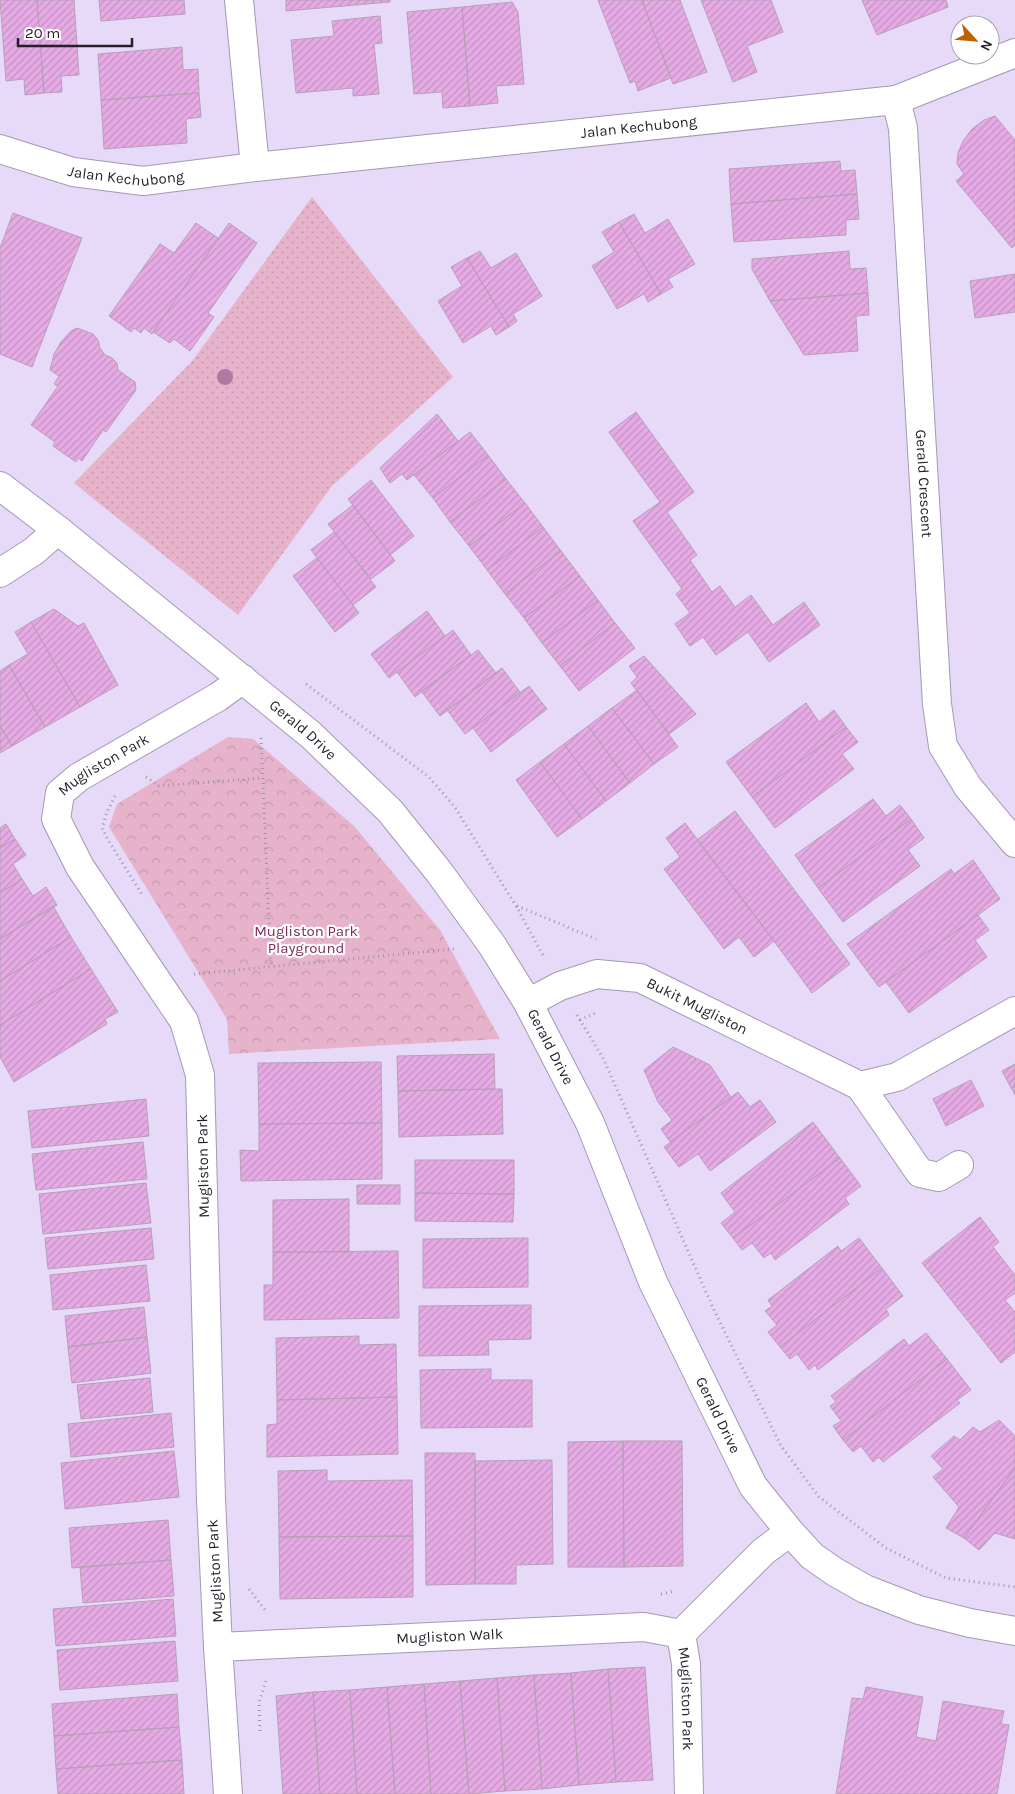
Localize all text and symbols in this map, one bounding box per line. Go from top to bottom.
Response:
scale bar [18,15,131,47]
north arrow [950,15,1000,65]
text: 20 m [25,24,60,42]
text: N [976,37,996,54]
street label: Jalan Kechubong [580,112,698,142]
street label: Jalan Kechubong [66,162,186,190]
street label: Gerald Crescent [912,429,936,538]
street label: Gerald Drive [266,696,340,764]
street label: Mugliston Park [54,730,152,800]
park label: Mugliston Park Playground [254,922,358,957]
street label: Bukit Mugliston [644,974,751,1038]
street label: Gerald Drive [524,1006,578,1088]
street label: Mugliston Park [193,1114,213,1218]
street label: Gerald Drive [692,1374,745,1456]
street label: Mugliston Park [203,1519,227,1623]
street label: Mugliston Walk [396,1625,504,1648]
street label: Mugliston Park [674,1645,697,1751]

